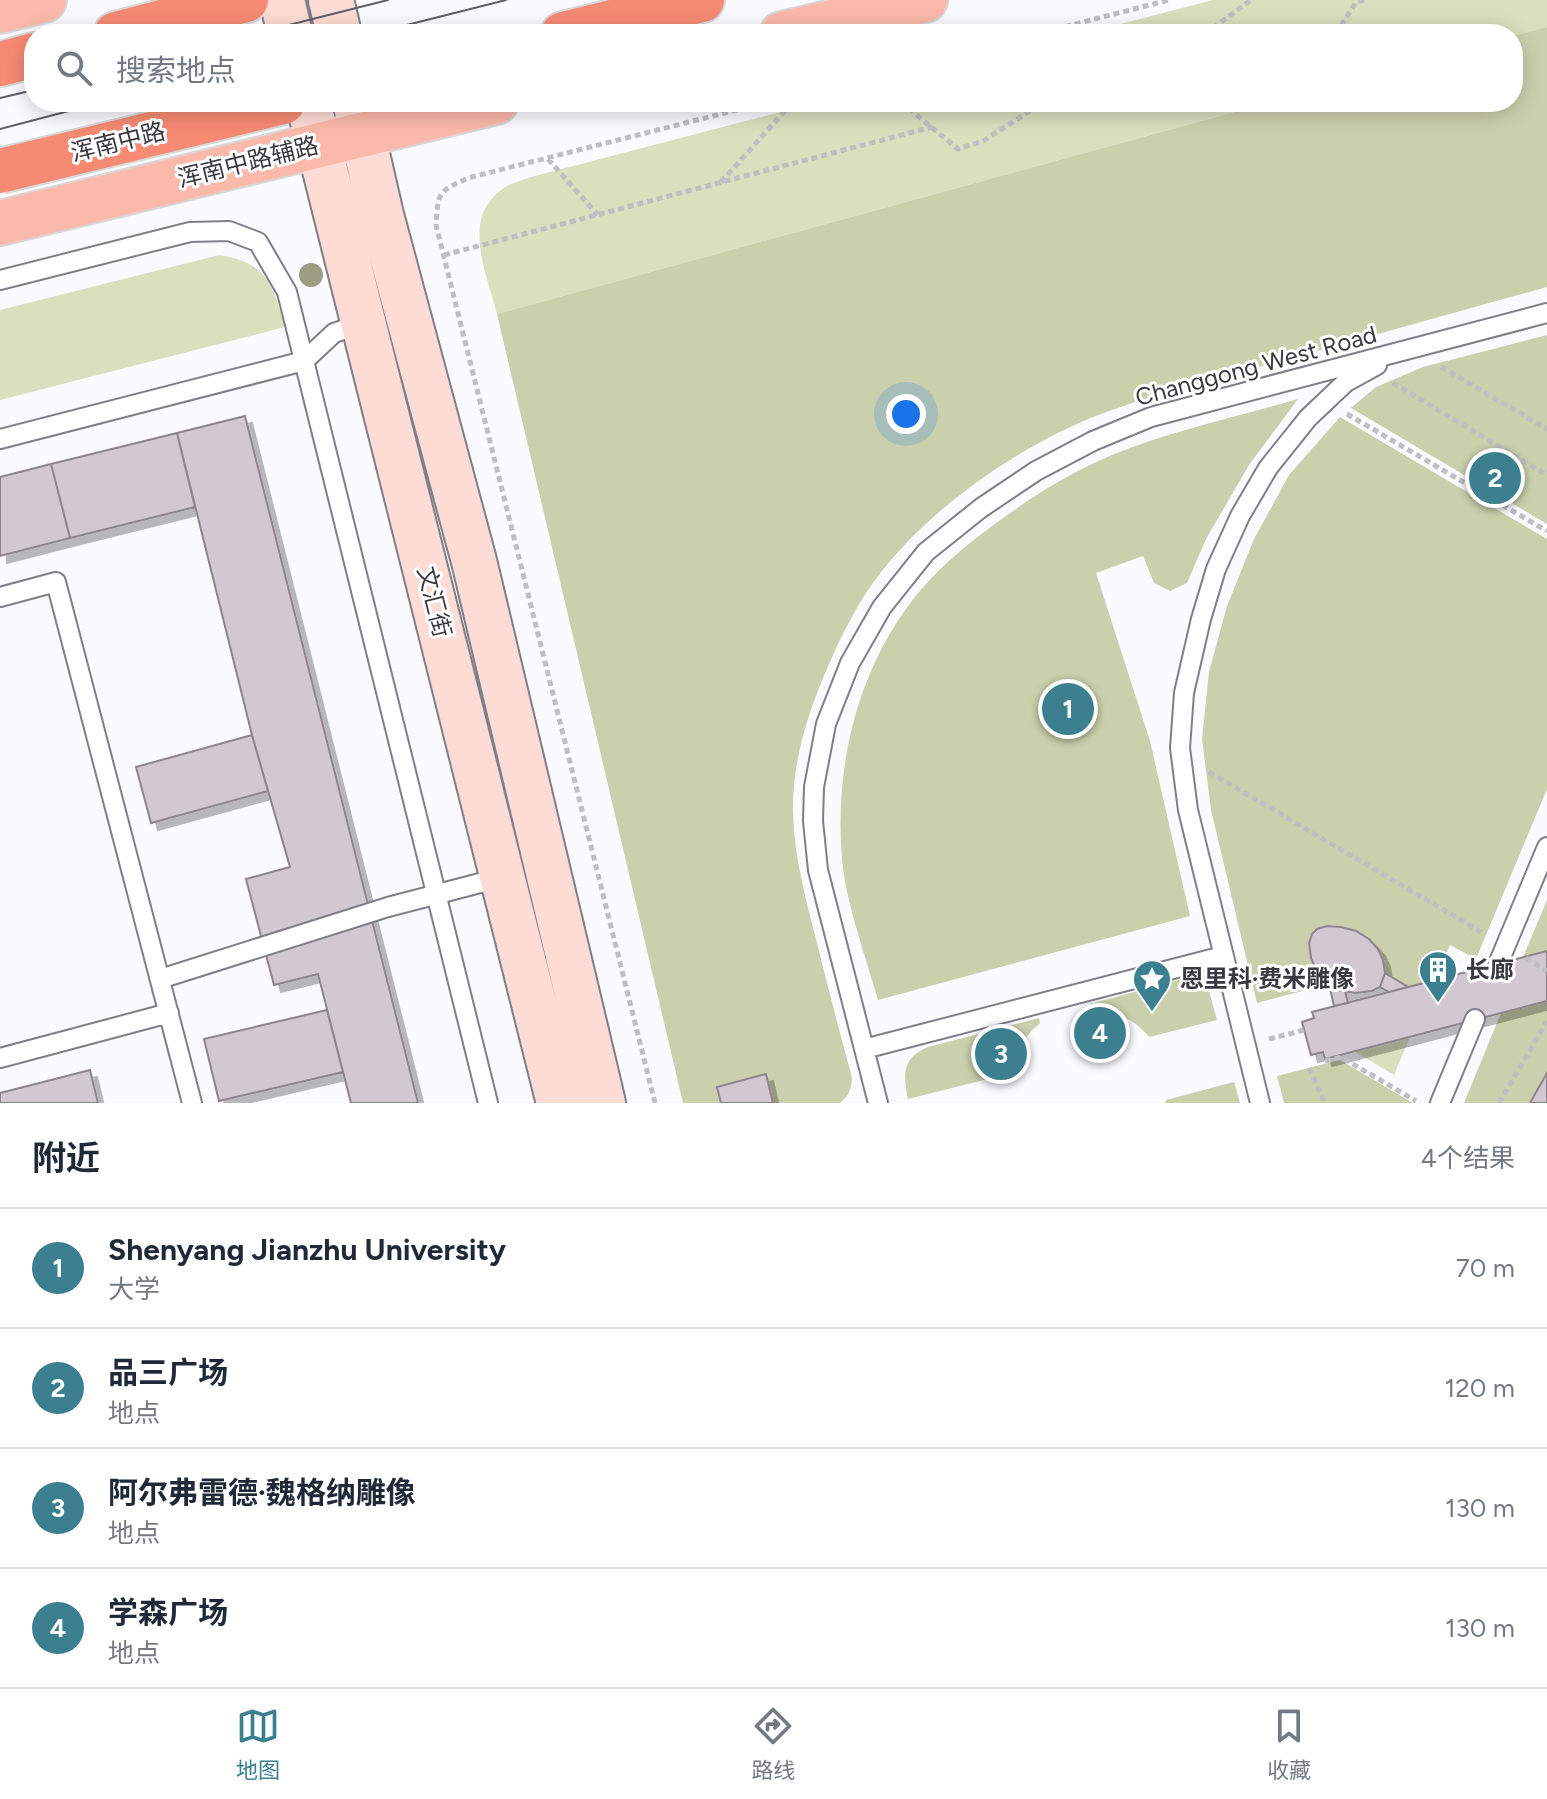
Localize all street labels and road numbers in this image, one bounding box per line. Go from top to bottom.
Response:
street label: 浑南中路 [68,116,168,167]
street label: 浑南中路辅路 [175,130,321,193]
street label: Changgong West Road [1132,319,1380,412]
street label: 文汇街 [412,563,457,640]

